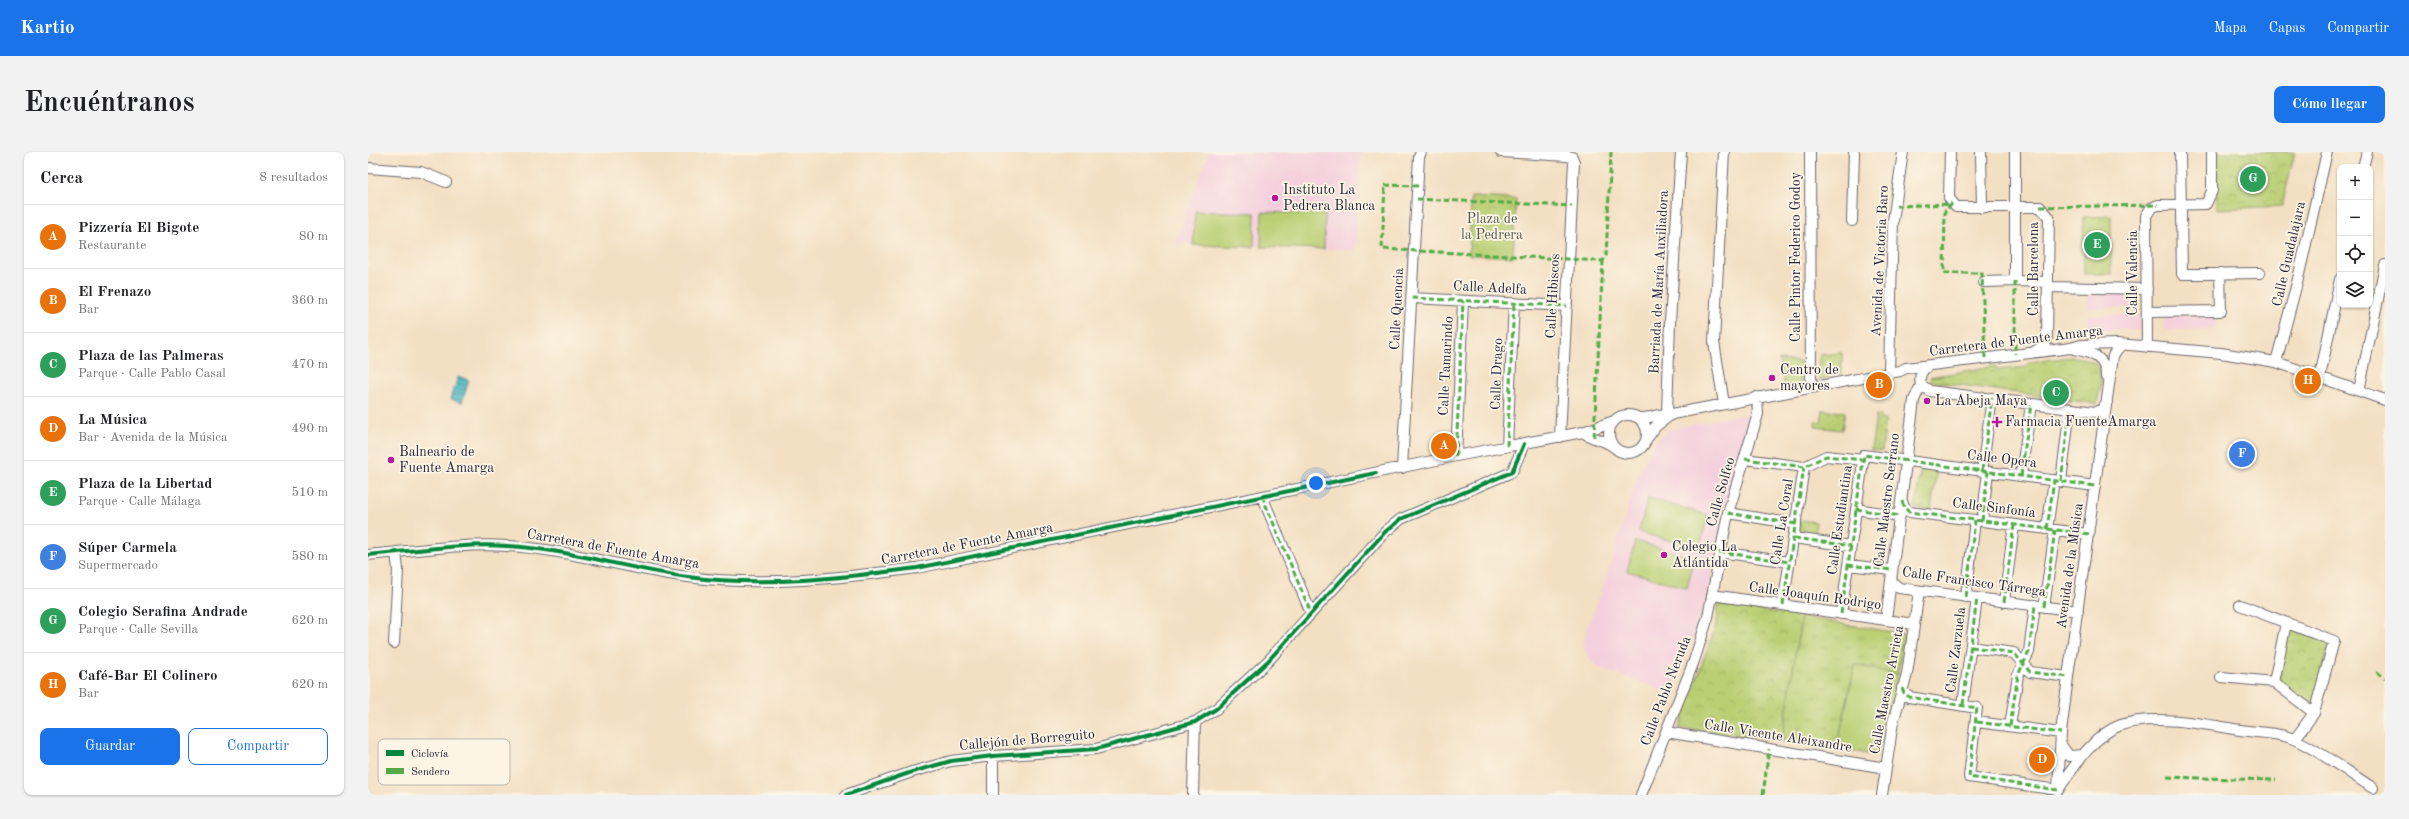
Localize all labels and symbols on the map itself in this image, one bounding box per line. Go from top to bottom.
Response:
pin: G [2240,164,2266,194]
street label: Calle Pintor Federico Godoy [1789,171,1803,342]
place label: Instituto La Pedrera Blanca [1283,183,1375,213]
street label: Avenida de Victoria Baro [1869,185,1891,337]
street label: Barriada de María Auxiliadora [1647,190,1671,374]
marker: Instituto La Pedrera Blanca [1270,193,1280,203]
street label: Calle Guadalajara [2270,200,2308,308]
park label: Plaza de la Pedrera [1461,212,1523,242]
street label: Calle Barcelona [2027,222,2041,316]
pin: E [2084,230,2110,260]
street label: Calle Valencia [2126,230,2140,316]
street label: Calle Hibiscos [1544,253,1562,339]
street label: Calle Quencia [1388,267,1406,350]
street label: Calle Adelfa [1453,279,1527,297]
street label: Calle Tamarindo [1436,316,1456,416]
street label: Carretera de Fuente Amarga [1928,323,2104,359]
street label: Calle Drago [1489,338,1505,410]
place label: Centro de mayores [1780,363,1839,393]
pin: H [2295,366,2321,396]
pin: B [1866,370,1892,400]
marker: Centro de mayores [1767,373,1777,383]
pin: C [2043,378,2069,408]
place label: La Abeja Maya [1935,394,2027,408]
marker: La Abeja Maya [1922,396,1932,406]
place label: Farmacia FuenteAmarga [2005,415,2156,429]
marker: Farmacia FuenteAmarga [1992,417,2002,427]
pin: A [1431,431,1457,461]
street label: Calle Maestro Serrano [1872,432,1902,568]
pin: F [2229,439,2255,469]
place label: Balneario de Fuente Amarga [399,445,494,475]
street label: Calle Opera [1966,448,2038,470]
marker: Balneario de Fuente Amarga [386,455,396,465]
street label: Calle Solfeo [1704,456,1738,528]
street label: Calle Estudiantina [1825,464,1855,576]
your location [1306,473,1326,493]
street label: Calle La Coral [1768,478,1796,566]
street label: Calle Sinfonía [1951,496,2037,520]
street label: Avenida de la Música [2054,502,2086,630]
street label: Carretera de Fuente Amarga [880,520,1054,568]
street label: Carretera de Fuente Amarga [526,527,700,571]
place label: Colegio La Atlántida [1672,540,1737,570]
marker: Colegio La Atlántida [1659,550,1669,560]
street label: Calle Francisco Tárrega [1901,565,2047,599]
street label: Calle Joaquín Rodrigo [1748,580,1882,612]
street label: Calle Zarzuela [1944,606,1968,694]
street label: Calle Maestro Arrieta [1868,624,1906,756]
street label: Calle Pablo Neruda [1639,634,1693,748]
street label: Calle Vicente Aleixandre [1703,717,1853,755]
street label: Callejón de Borreguito [959,727,1095,753]
legend [378,739,510,785]
pin: D [2029,745,2055,775]
text: Ciclovía [411,749,449,760]
text: Sendero [411,767,450,778]

